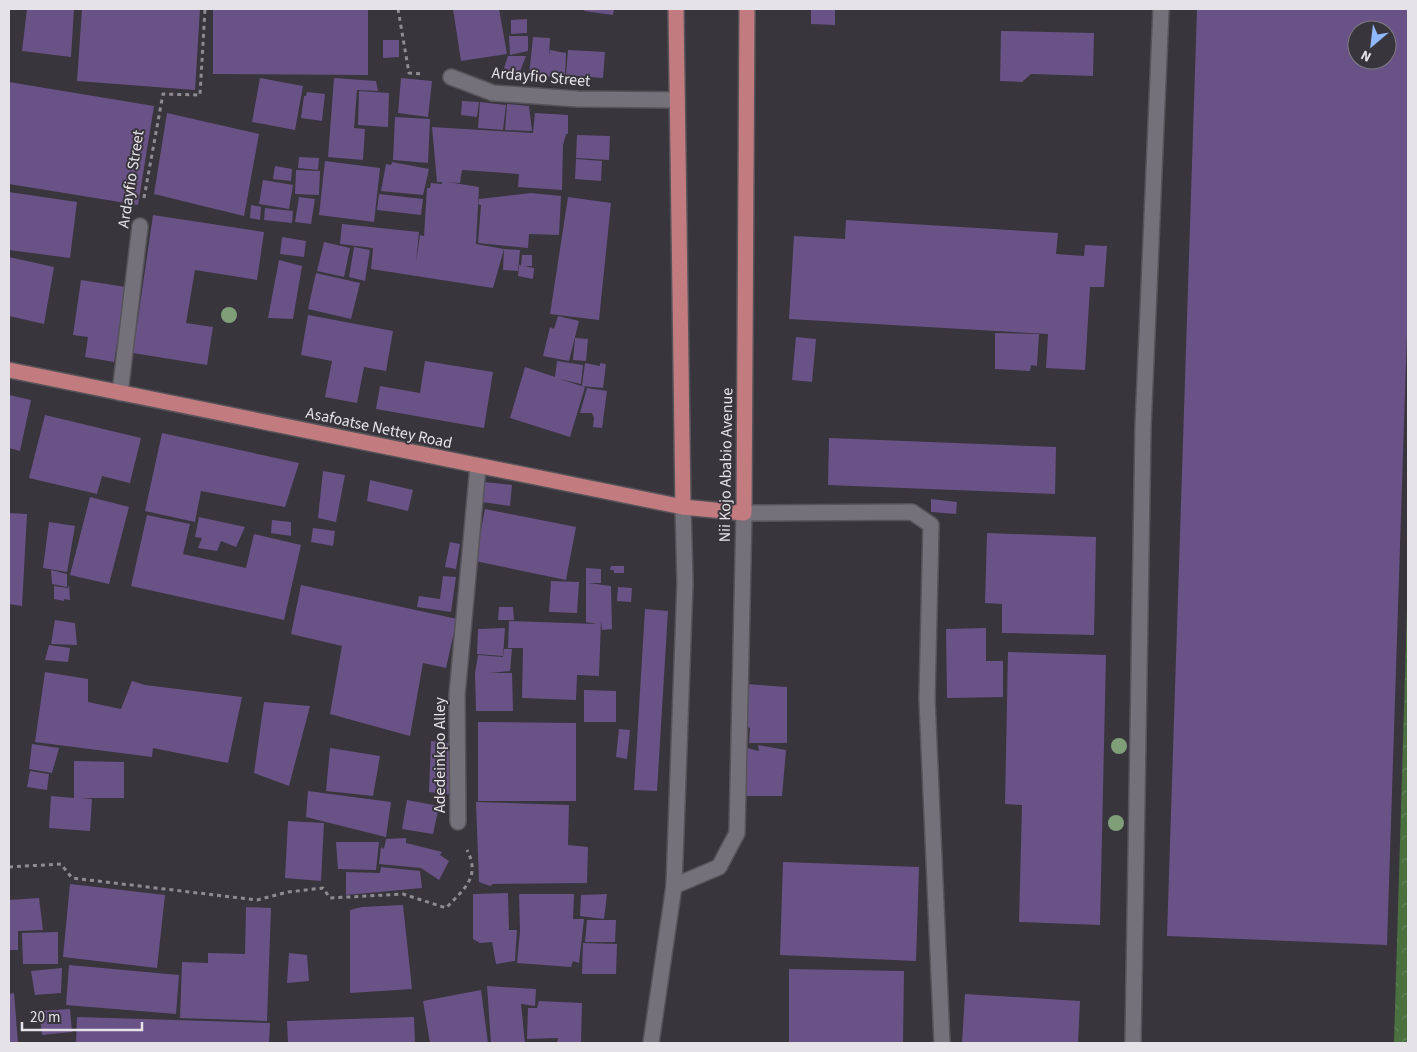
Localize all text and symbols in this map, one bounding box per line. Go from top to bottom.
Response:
north arrow [1347,20,1397,70]
text: N [1358,45,1375,67]
street label: Ardayfio Street [491,62,592,92]
street label: Ardayfio Street [112,128,150,230]
street label: Nii Kojo Ababio Avenue [714,388,738,542]
street label: Asafoatse Nettey Road [304,402,454,454]
street label: Adedeinkpo Alley [429,696,451,813]
scale bar [22,1000,142,1032]
text: 20 m [30,1007,60,1028]

